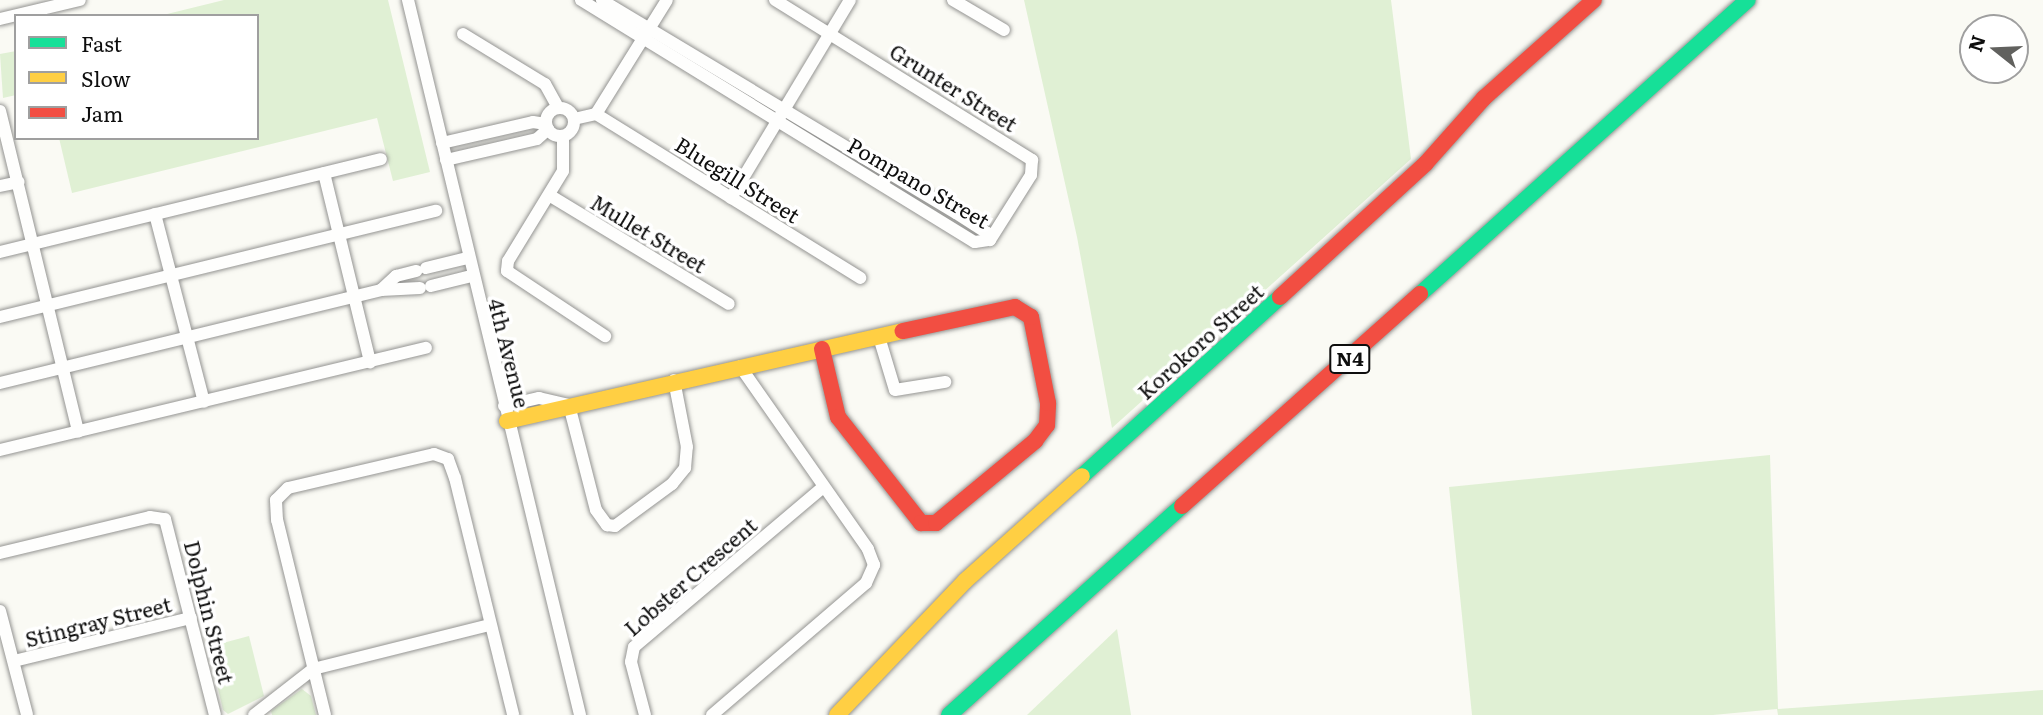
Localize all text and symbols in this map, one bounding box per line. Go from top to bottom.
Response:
legend [14,14,259,140]
north arrow [1959,14,2029,84]
text: Fast [81,27,122,58]
text: N [1960,31,1992,55]
street label: Grunter Street [886,38,1022,136]
text: Slow [81,62,131,93]
text: Jam [81,97,123,128]
street label: Bluegill Street [671,131,805,227]
street label: Pompano Street [844,131,994,233]
street label: Mullet Street [587,189,711,277]
street label: Korokoro Street [1132,278,1268,404]
street label: 4th Avenue [484,296,536,410]
road number: N4 [1329,344,1371,374]
street label: Lobster Crescent [619,512,761,640]
street label: Dolphin Street [180,538,240,686]
street label: Stingray Street [22,591,174,651]

